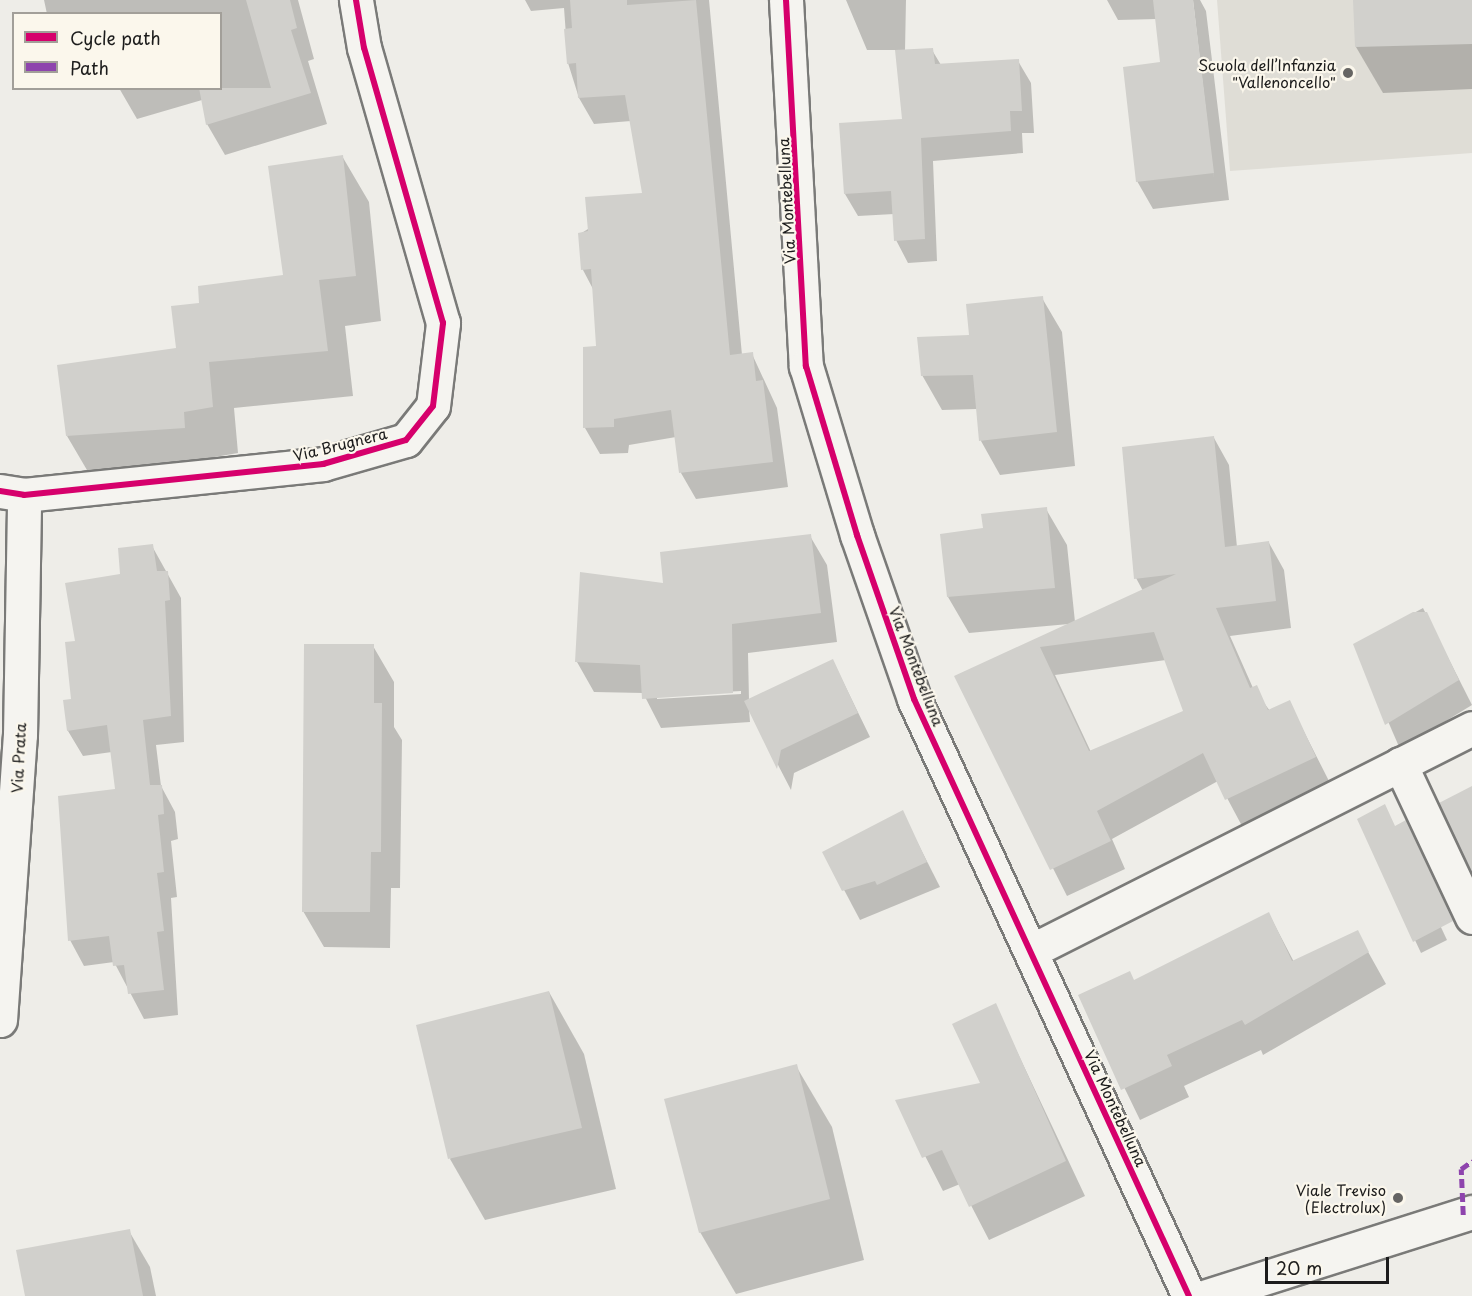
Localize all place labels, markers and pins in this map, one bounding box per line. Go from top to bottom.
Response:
place label: Scuola dell’Infanzia "Vallenoncello" [1197,55,1336,90]
marker: Scuola dell’Infanzia "Vallenoncello" [1341,66,1355,80]
place label: Viale Treviso (Electrolux) [1294,1180,1386,1215]
marker: Viale Treviso (Electrolux) [1391,1191,1405,1205]

